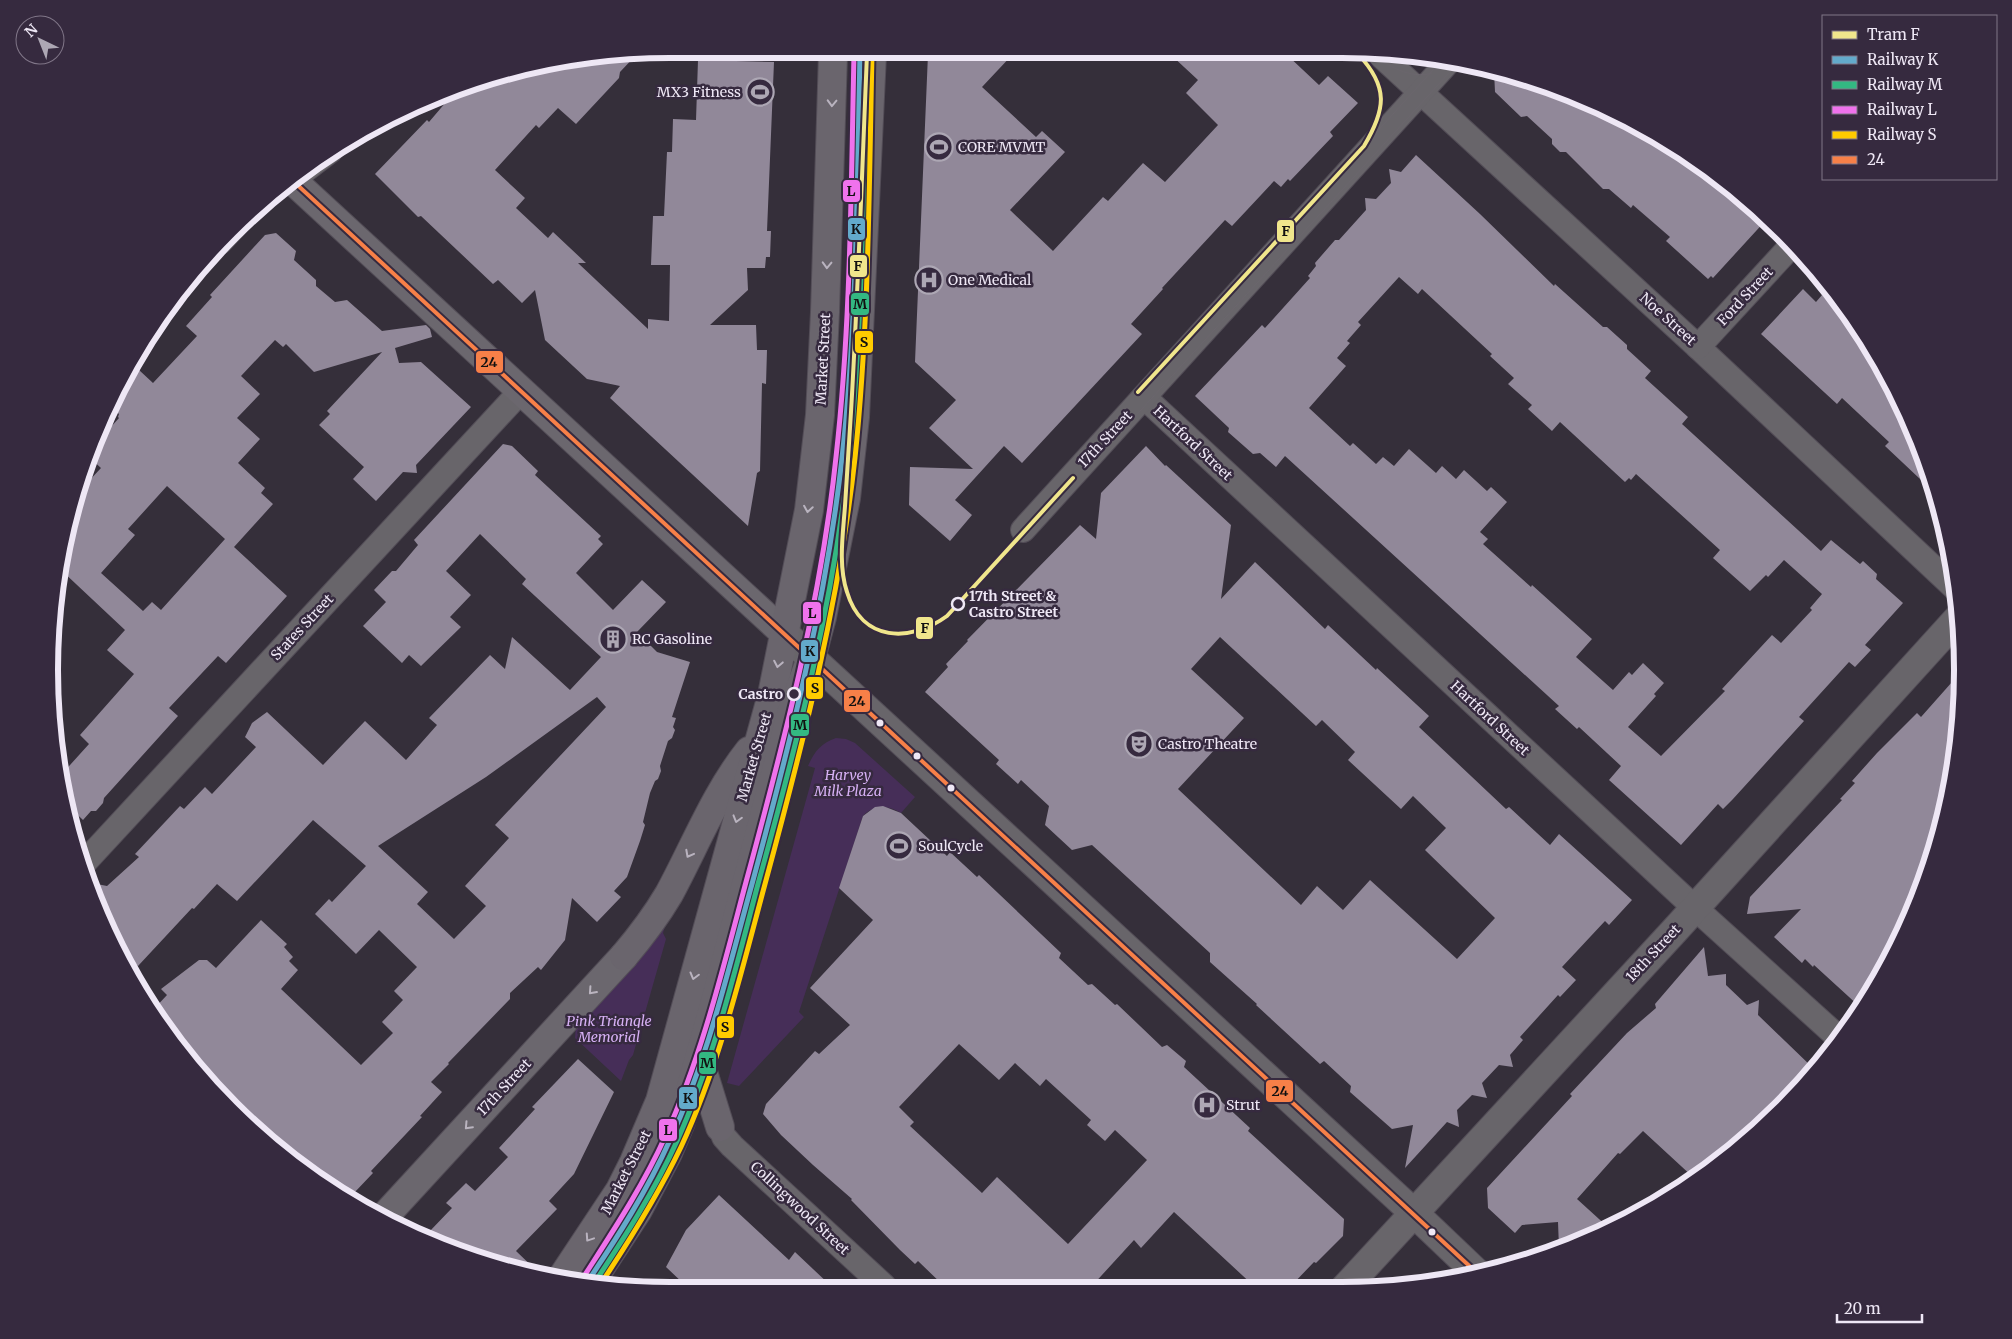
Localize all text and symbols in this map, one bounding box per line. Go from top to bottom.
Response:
north arrow [15,15,65,65]
legend [1822,15,1997,180]
text: N [21,20,41,41]
text: Tram F [1867,25,1920,44]
text: Railway K [1867,50,1939,69]
text: Railway M [1867,75,1943,94]
sports icon: MX3 Fitness [745,77,775,107]
place label: MX3 Fitness [657,83,741,101]
one-way arrow [826,99,837,107]
text: Railway L [1867,100,1938,119]
text: Railway S [1867,125,1937,144]
sports icon: CORE MVMT [924,132,954,162]
place label: CORE MVMT [958,138,1046,156]
text: 24 [1867,150,1885,169]
line badge: L [842,179,861,203]
text: L [847,182,856,200]
line badge: K [847,217,866,241]
line badge: F [1276,219,1295,243]
text: K [851,220,862,238]
text: F [1282,222,1291,240]
line badge: F [849,254,868,278]
text: F [854,257,863,275]
one-way arrow [821,262,832,270]
street label: Ford Street [1713,262,1777,329]
hospital icon: One Medical [914,265,944,295]
place label: One Medical [948,271,1032,289]
street label: Noe Street [1636,289,1700,349]
line badge: M [850,292,870,316]
text: M [853,295,868,313]
street label: Market Street [812,312,834,405]
line badge: S [854,330,874,354]
text: S [860,333,869,351]
line badge: 24 [475,350,504,374]
text: 24 [481,353,498,371]
street label: Hartford Street [1150,402,1237,485]
street label: 17th Street [1074,406,1136,471]
one-way arrow [804,505,814,513]
place label: 17th Street & Castro Street [969,587,1059,621]
street label: States Street [267,590,338,664]
marker: 17th Street & Castro Street [951,597,965,611]
line badge: L [802,601,822,625]
text: L [808,604,817,622]
line badge: F [915,616,934,640]
text: F [921,619,930,637]
building icon: RC Gasoline [598,624,628,654]
place label: RC Gasoline [632,630,712,648]
line badge: K [800,639,819,663]
text: K [805,642,816,660]
one-way arrow [773,660,783,669]
line badge: S [805,676,824,700]
street label: Hartford Street [1447,677,1534,760]
text: S [811,679,820,697]
place label: Castro [738,685,783,703]
marker: Castro [787,687,801,701]
line badge: 24 [843,689,871,713]
text: 24 [849,692,866,710]
street label: Market Street [733,710,775,804]
line badge: M [790,713,810,737]
text: M [793,716,808,734]
unlabelled marker [875,718,885,728]
theatre icon: Castro Theatre [1124,729,1154,759]
place label: Castro Theatre [1158,735,1257,753]
unlabelled marker [912,751,922,761]
park label: Harvey Milk Plaza [813,766,882,800]
unlabelled marker [946,783,956,793]
one-way arrow [732,815,743,824]
sports icon: SoulCycle [884,831,914,861]
place label: SoulCycle [918,837,983,855]
one-way arrow [685,849,695,858]
street label: 18th Street [1622,920,1685,986]
one-way arrow [690,971,700,979]
one-way arrow [589,985,598,994]
park label: Pink Triangle Memorial [566,1012,652,1046]
line badge: S [716,1015,735,1039]
text: S [721,1018,730,1036]
line badge: M [698,1051,717,1075]
street label: 17th Street [473,1054,535,1119]
text: M [700,1054,715,1072]
line badge: 24 [1265,1079,1294,1103]
text: 24 [1272,1082,1289,1100]
line badge: K [678,1086,698,1110]
text: K [683,1089,694,1107]
hospital icon: Strut [1192,1090,1222,1120]
place label: Strut [1226,1096,1261,1114]
line badge: L [658,1118,678,1142]
one-way arrow [465,1121,474,1130]
text: L [664,1121,673,1139]
street label: Market Street [597,1126,655,1217]
street label: Collingwood Street [747,1157,854,1259]
unlabelled marker [1427,1227,1437,1237]
one-way arrow [585,1233,595,1242]
scale bar [1837,1292,1922,1324]
text: 20 m [1844,1299,1881,1318]

